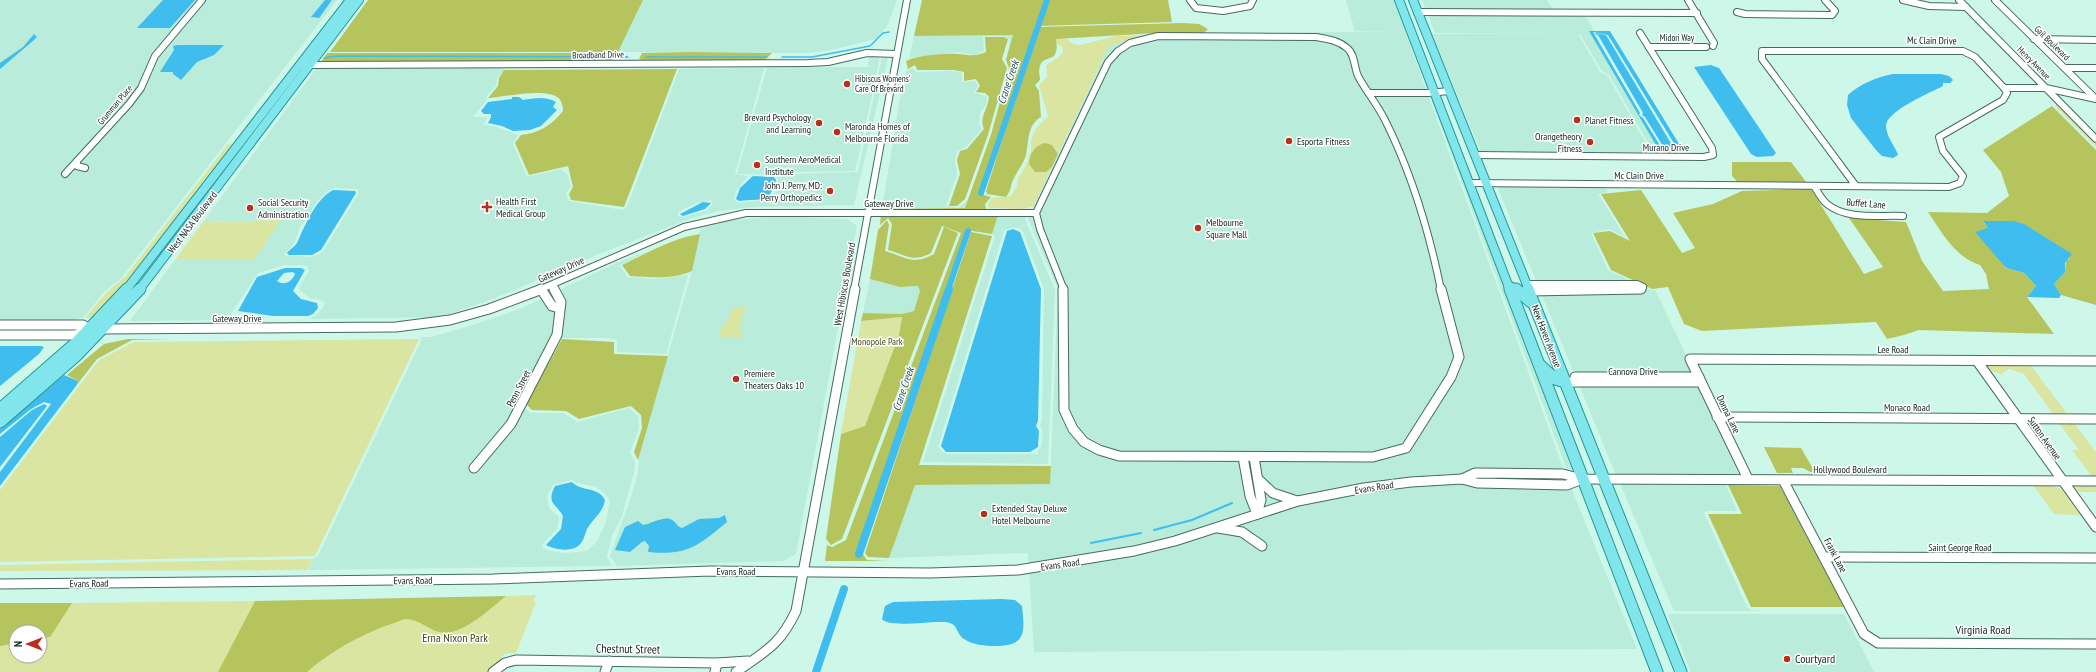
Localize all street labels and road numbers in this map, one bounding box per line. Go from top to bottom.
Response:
street label: Gail Boulevard [2032,23,2072,62]
street label: Midori Way [1660,32,1695,43]
street label: Mc Clain Drive [1907,34,1957,47]
street label: Henry Avenue [2015,44,2053,82]
street label: Broadband Drive [572,49,624,60]
street label: Grumman Place [95,82,135,127]
street label: Murano Drive [1643,141,1689,154]
street label: Mc Clain Drive [1614,169,1664,182]
street label: West NASA Boulevard [165,189,220,256]
street label: Buffet Lane [1846,195,1886,212]
street label: Gateway Drive [864,197,914,210]
street label: West Hibiscus Boulevard [831,242,858,327]
street label: Gateway Drive [536,253,586,285]
street label: New Haven Avenue [1529,303,1564,369]
street label: Gateway Drive [212,312,262,325]
street label: Lee Road [1877,343,1909,356]
street label: Cannova Drive [1608,365,1658,378]
street label: Penn Street [503,367,534,409]
street label: Donna Lane [1714,393,1743,435]
street label: Monaco Road [1884,401,1930,414]
street label: Sutton Avenue [2025,414,2064,462]
street label: Hollywood Boulevard [1813,463,1887,476]
street label: Evans Road [1354,478,1394,497]
street label: Frank Lane [1821,536,1850,575]
street label: Saint George Road [1928,541,1992,554]
street label: Evans Road [1040,555,1080,574]
street label: Evans Road [716,565,756,578]
street label: Evans Road [393,574,433,587]
street label: Evans Road [69,577,109,590]
street label: Virginia Road [1955,622,2010,637]
street label: Chestnut Street [596,640,661,657]

